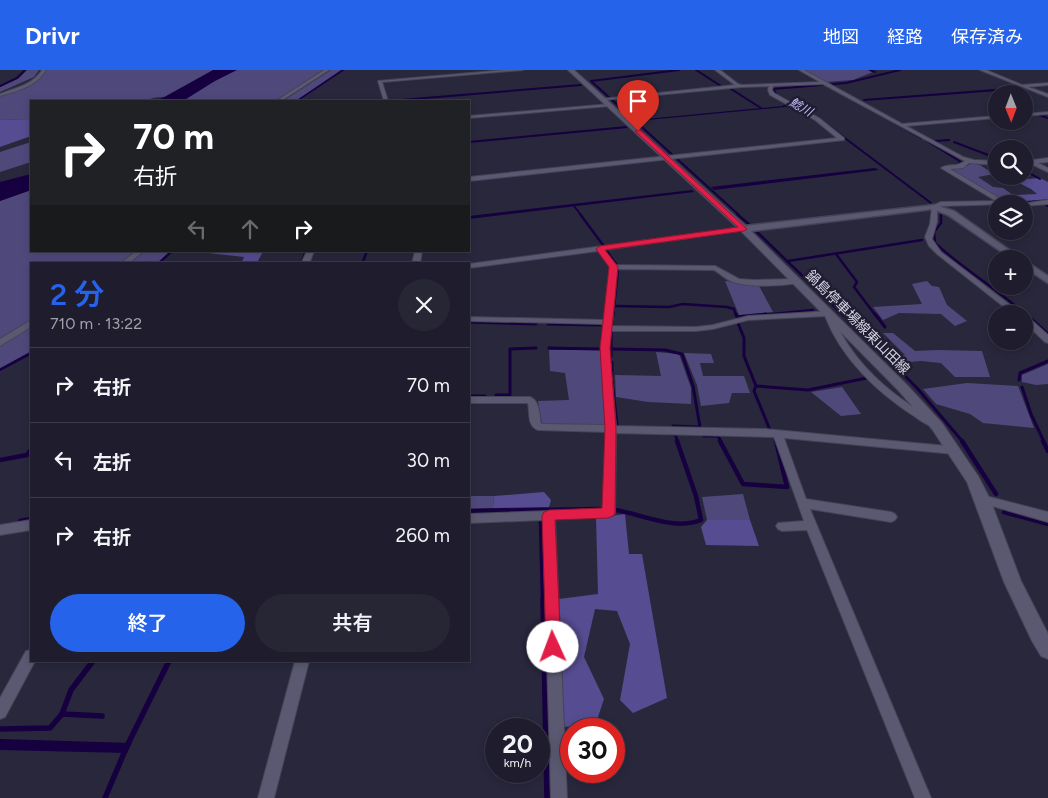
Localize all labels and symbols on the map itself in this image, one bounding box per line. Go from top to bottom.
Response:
pin [617,80,659,131]
north arrow [988,85,1032,130]
water label: 鯰川 [787,95,817,120]
street label: 鍋島停車場線東山田線 [802,267,913,378]
position arrow [526,620,578,672]
speed limit sign: 30 [560,718,625,783]

